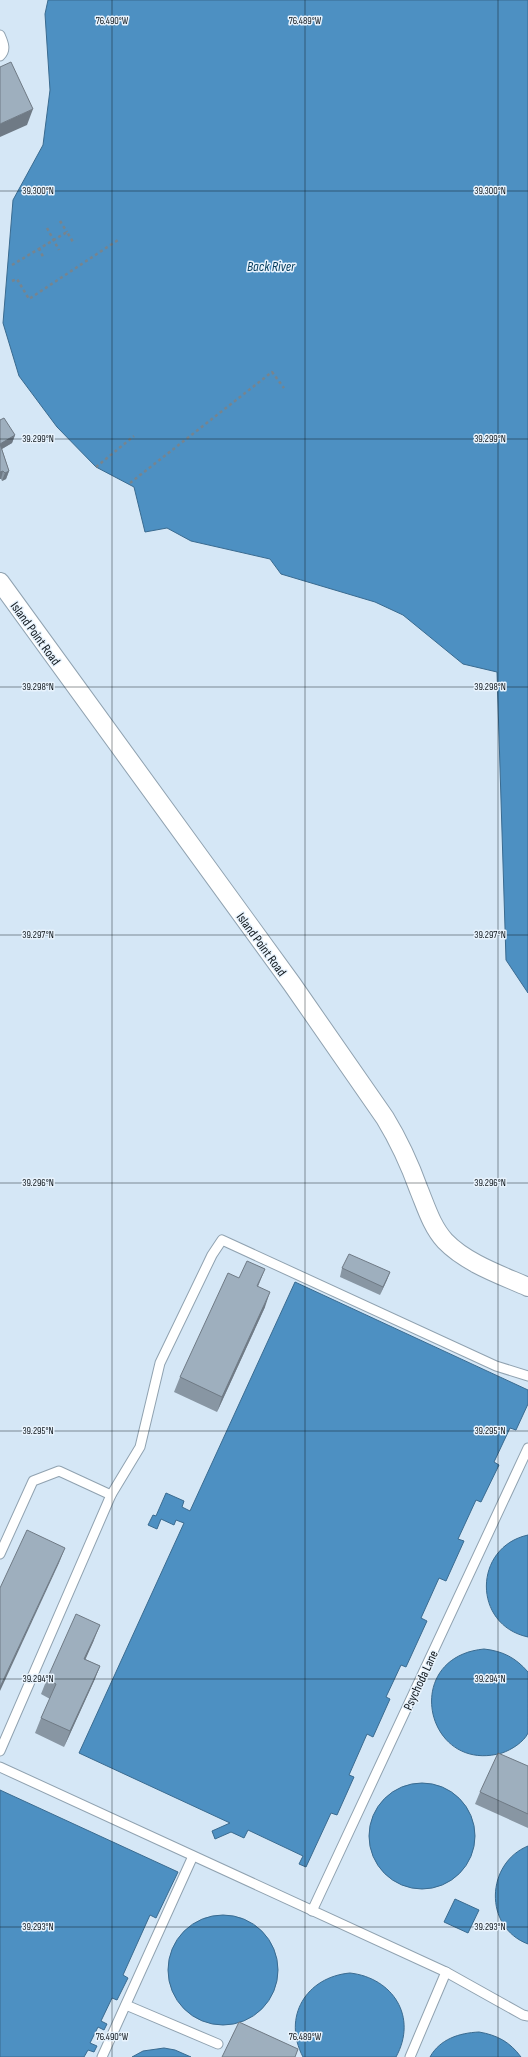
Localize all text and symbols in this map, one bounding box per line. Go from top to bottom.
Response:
text: 76.490°W [96,15,129,27]
text: 76.489°W [289,15,322,27]
text: 39.300°N [22,185,54,197]
text: 39.300°N [474,185,506,197]
water label: Back River [247,258,296,275]
text: 39.299°N [22,433,54,445]
text: 39.299°N [474,433,506,445]
street label: Island Point Road [7,599,64,668]
text: 39.298°N [22,681,54,693]
text: 39.298°N [474,681,506,693]
street label: Island Point Road [233,910,290,979]
text: 39.297°N [22,929,54,941]
text: 39.297°N [474,929,506,941]
text: 39.296°N [22,1177,54,1189]
text: 39.296°N [474,1177,506,1189]
text: 39.295°N [22,1425,54,1437]
text: 39.295°N [474,1425,506,1437]
street label: Psychoda Lane [400,1648,442,1713]
text: 39.294°N [22,1673,54,1685]
text: 39.294°N [474,1673,506,1685]
text: 39.293°N [22,1921,54,1933]
text: 39.293°N [474,1921,506,1933]
text: 76.490°W [96,2031,129,2043]
text: 76.489°W [289,2031,322,2043]

